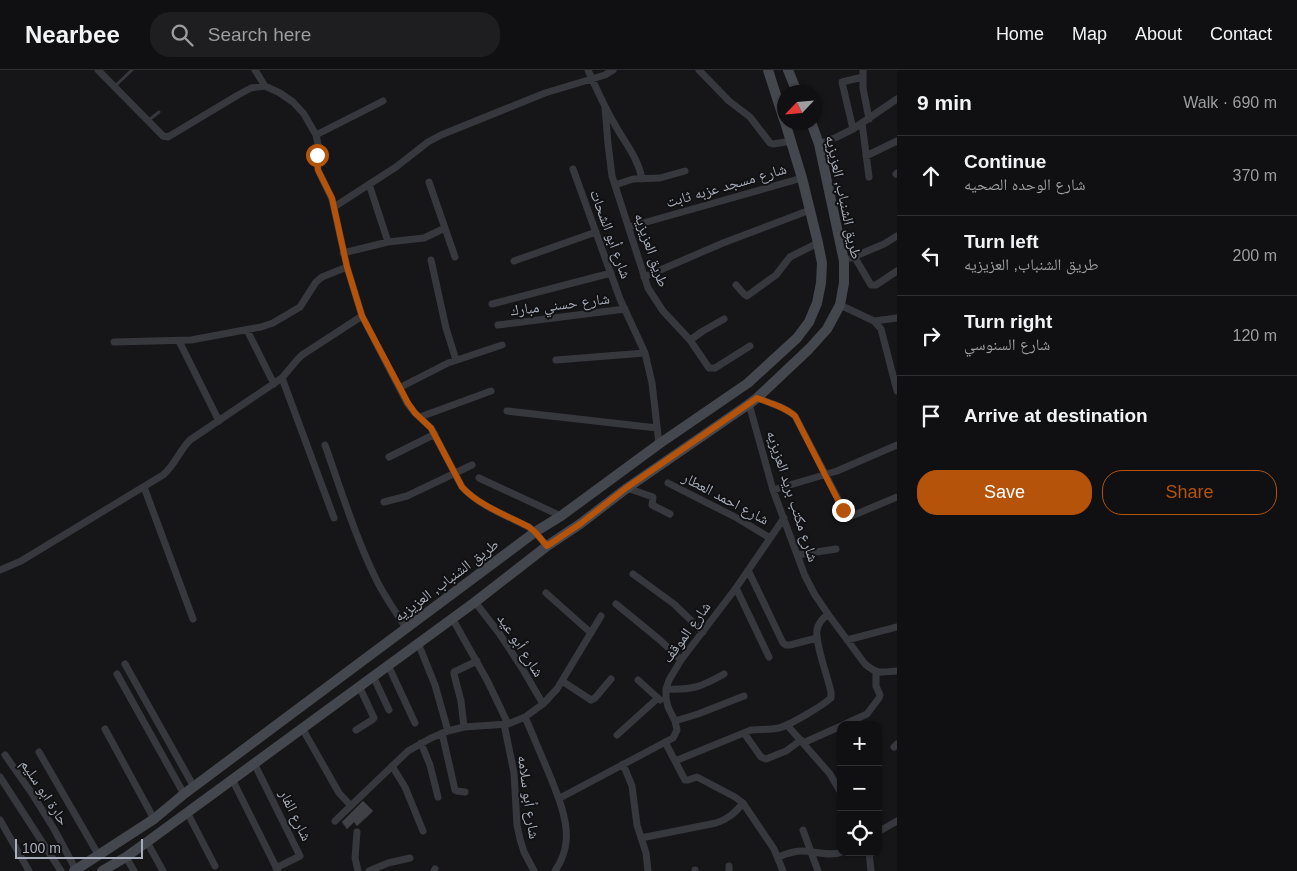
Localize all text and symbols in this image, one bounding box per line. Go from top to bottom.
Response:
search box [150,12,500,57]
text: Nearbee [25,21,120,48]
icon: search [168,21,196,49]
text: Search here [208,24,311,45]
text: Home [996,24,1044,44]
text: Map [1072,24,1107,44]
text: About [1135,24,1182,44]
text: Contact [1210,24,1272,44]
north arrow [777,85,822,130]
text: 9 min [917,91,972,114]
text: Walk · 690 m [1183,94,1277,111]
street label: طريق الشنباب, العزيزيه [821,134,865,261]
route start [306,144,329,167]
text: Continue [964,151,1046,172]
street label: شارع مسجد عزبه ثابت [664,160,789,212]
icon: ahead [917,162,945,190]
text: 370 m [1233,167,1277,184]
text: شارع الوحده الصحيه [964,176,1086,193]
street label: شارع أبو الشحات [585,187,635,282]
street label: طريق العزيزيه [630,211,673,290]
text: Turn left [964,231,1039,252]
icon: left [917,242,945,270]
text: 200 m [1233,247,1277,264]
text: طريق الشنباب, العزيزيه [964,256,1099,273]
street label: شارع حسني مبارك [509,289,611,322]
text: Turn right [964,311,1052,332]
icon: right [917,322,945,350]
text: 120 m [1233,327,1277,344]
text: شارع السنوسي [964,336,1050,353]
icon: arrive [917,402,945,430]
text: Arrive at destination [964,405,1148,426]
street label: شارع مكتب بريد العزيزيه [762,428,822,565]
street label: شارع احمد العطار [678,468,772,530]
button: Save [917,470,1092,515]
button: Share [1102,470,1277,515]
route end [832,499,855,522]
street label: طريق الشنباب, العزيزيه [390,535,503,626]
street label: شارع الموقف [658,598,715,667]
street label: شارع أبو عيد [493,610,548,681]
map controls [837,721,882,856]
button: + [837,721,882,766]
street label: شارع أبو سلامه [513,754,543,840]
street label: حارة ابو سليم [16,756,73,830]
button: − [837,766,882,811]
street label: شارع الفار [274,786,316,844]
button: locate [837,811,882,856]
scale bar [15,836,142,859]
text: 100 m [22,840,61,856]

